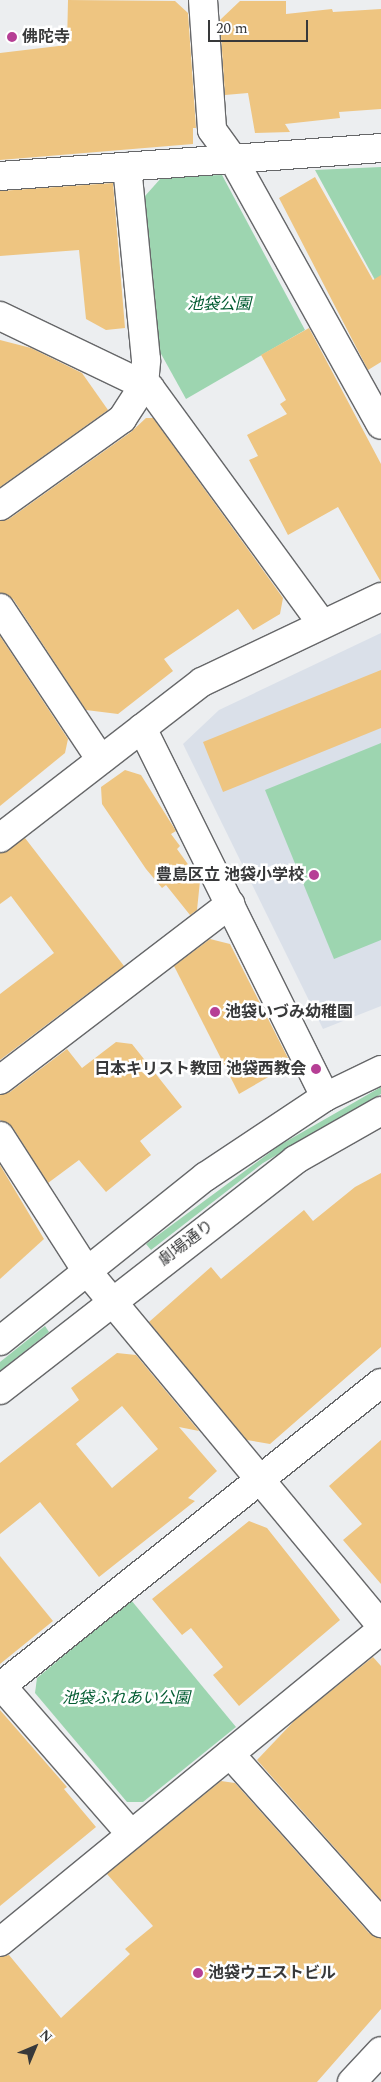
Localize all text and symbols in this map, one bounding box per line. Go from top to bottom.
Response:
scale bar [211,10,311,42]
text: 20 m [216,17,248,40]
place label: 佛陀寺 [22,27,70,47]
marker: 佛陀寺 [6,31,18,43]
park label: 池袋公園 [187,294,251,314]
place label: 豊島区立 池袋小学校 [156,865,304,885]
marker: 豊島区立 池袋小学校 [308,869,320,881]
place label: 池袋いづみ幼稚園 [225,1002,353,1022]
marker: 池袋いづみ幼稚園 [209,1006,221,1018]
place label: 日本キリスト教団 池袋西教会 [94,1059,306,1079]
marker: 日本キリスト教団 池袋西教会 [310,1063,322,1075]
street label: 劇場通り [155,1216,217,1270]
park label: 池袋ふれあい公園 [62,1688,190,1708]
place label: 池袋ウエストビル [208,1963,336,1983]
marker: 池袋ウエストビル [192,1967,204,1979]
north arrow [10,2022,60,2072]
text: N [34,2025,57,2048]

